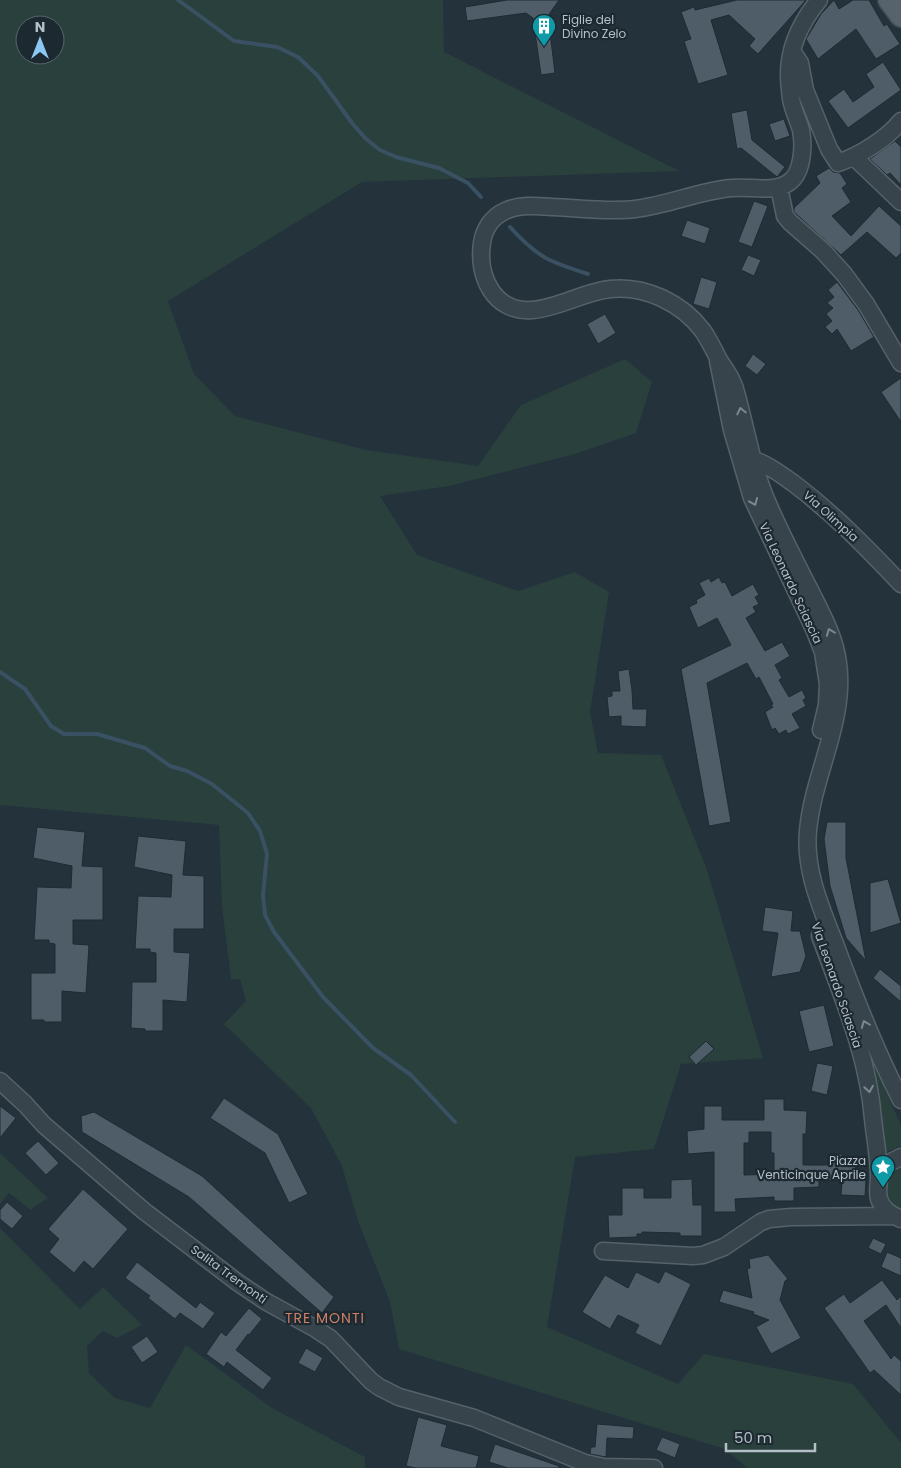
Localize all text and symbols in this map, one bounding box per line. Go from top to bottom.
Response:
place label: Figlie del Divino Zelo [562,11,627,42]
building icon: Figlie del Divino Zelo [531,13,557,47]
north arrow [15,15,65,65]
text: N [35,17,45,37]
one-way arrow [736,407,747,416]
street label: Via Olimpia [800,487,862,545]
one-way arrow [747,497,758,506]
street label: Via Leonardo Sciascia [755,520,827,646]
one-way arrow [825,628,836,637]
street label: Via Leonardo Sciascia [807,920,867,1050]
one-way arrow [861,1020,872,1029]
one-way arrow [864,1084,874,1093]
place label: Piazza Venticinque Aprile [757,1152,866,1183]
place icon: Piazza Venticinque Aprile [870,1154,896,1188]
street label: Salita Tremonti [188,1241,271,1307]
district label: TRE MONTI [285,1308,365,1328]
scale bar [726,1420,815,1452]
text: 50 m [734,1427,772,1448]

